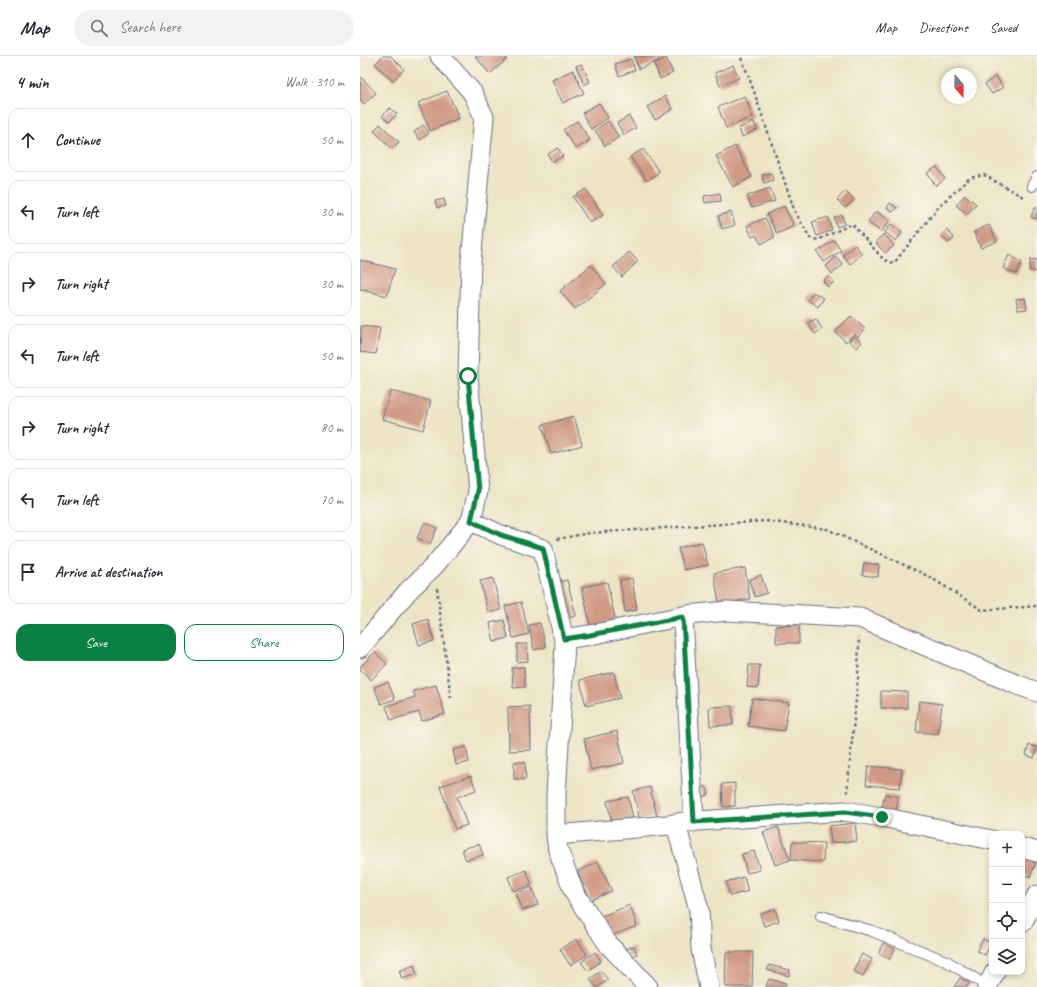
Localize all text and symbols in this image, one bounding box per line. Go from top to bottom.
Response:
search box [74,10,354,46]
text: Map [20,16,50,40]
icon: search [88,17,110,39]
text: Search here [120,18,181,37]
text: Map [876,19,897,36]
text: Directions [919,19,968,36]
text: Saved [990,19,1017,36]
north arrow [941,68,977,104]
text: 4 min [16,72,49,93]
text: Walk · 310 m [285,74,344,90]
icon: ahead [17,129,39,151]
text: Continue [55,131,100,150]
text: 50 m [321,132,343,148]
icon: left [17,201,39,223]
text: Turn left [55,203,98,222]
text: 30 m [321,204,343,220]
icon: right [17,273,39,295]
text: Turn right [55,275,108,294]
text: 30 m [321,276,343,292]
icon: left [17,345,39,367]
text: Turn left [55,347,98,366]
text: 50 m [321,348,343,364]
route start [459,367,477,385]
icon: right [17,417,39,439]
text: Turn right [55,419,108,438]
text: 80 m [321,420,343,436]
icon: left [17,489,39,511]
text: Turn left [55,491,98,510]
text: 70 m [321,492,343,508]
icon: arrive [17,561,39,583]
text: Arrive at destination [55,563,162,582]
button: Save [16,624,176,661]
button: Share [184,624,344,661]
route end [873,808,891,826]
map controls [989,831,1025,975]
button: + [989,831,1025,867]
button: − [989,867,1025,903]
button: locate [989,903,1025,939]
button: layers [989,939,1025,975]

